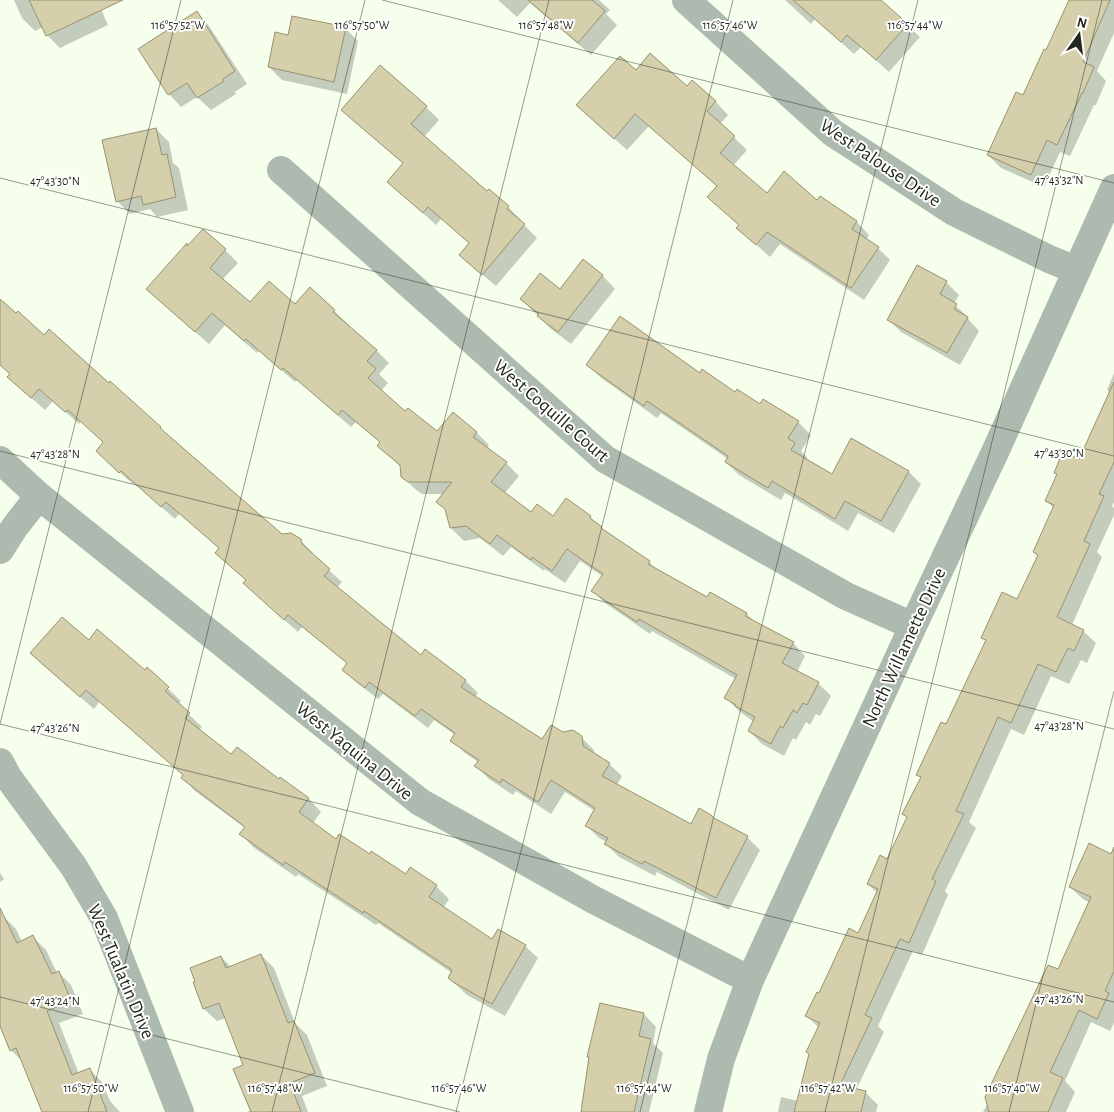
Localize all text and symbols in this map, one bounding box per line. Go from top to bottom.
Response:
north arrow [1054,10,1104,60]
text: N [1075,15,1088,31]
text: 116°57'52"W [151,19,205,31]
text: 116°57'50"W [334,19,390,31]
text: 116°57'48"W [518,19,574,31]
text: 116°57'46"W [702,19,758,31]
text: 116°57'44"W [887,19,943,31]
street label: West Palouse Drive [816,116,944,211]
text: 47°43'32"N [1035,174,1083,186]
text: 47°43'30"N [30,175,80,187]
street label: West Coquille Court [490,356,612,466]
text: 47°43'30"N [1034,447,1084,459]
text: 47°43'28"N [30,448,80,460]
street label: North Willamette Drive [859,565,950,730]
street label: West Yaquina Drive [292,698,416,804]
text: 47°43'28"N [1034,720,1084,732]
text: 47°43'26"N [30,722,80,734]
street label: West Tualatin Drive [84,902,158,1042]
text: 47°43'26"N [1034,993,1084,1005]
text: 47°43'24"N [30,995,80,1007]
text: 116°57'50"W [63,1082,119,1094]
text: 116°57'48"W [247,1082,303,1094]
text: 116°57'46"W [431,1082,487,1094]
text: 116°57'44"W [616,1082,672,1094]
text: 116°57'42"W [801,1082,856,1094]
text: 116°57'40"W [984,1082,1040,1094]

